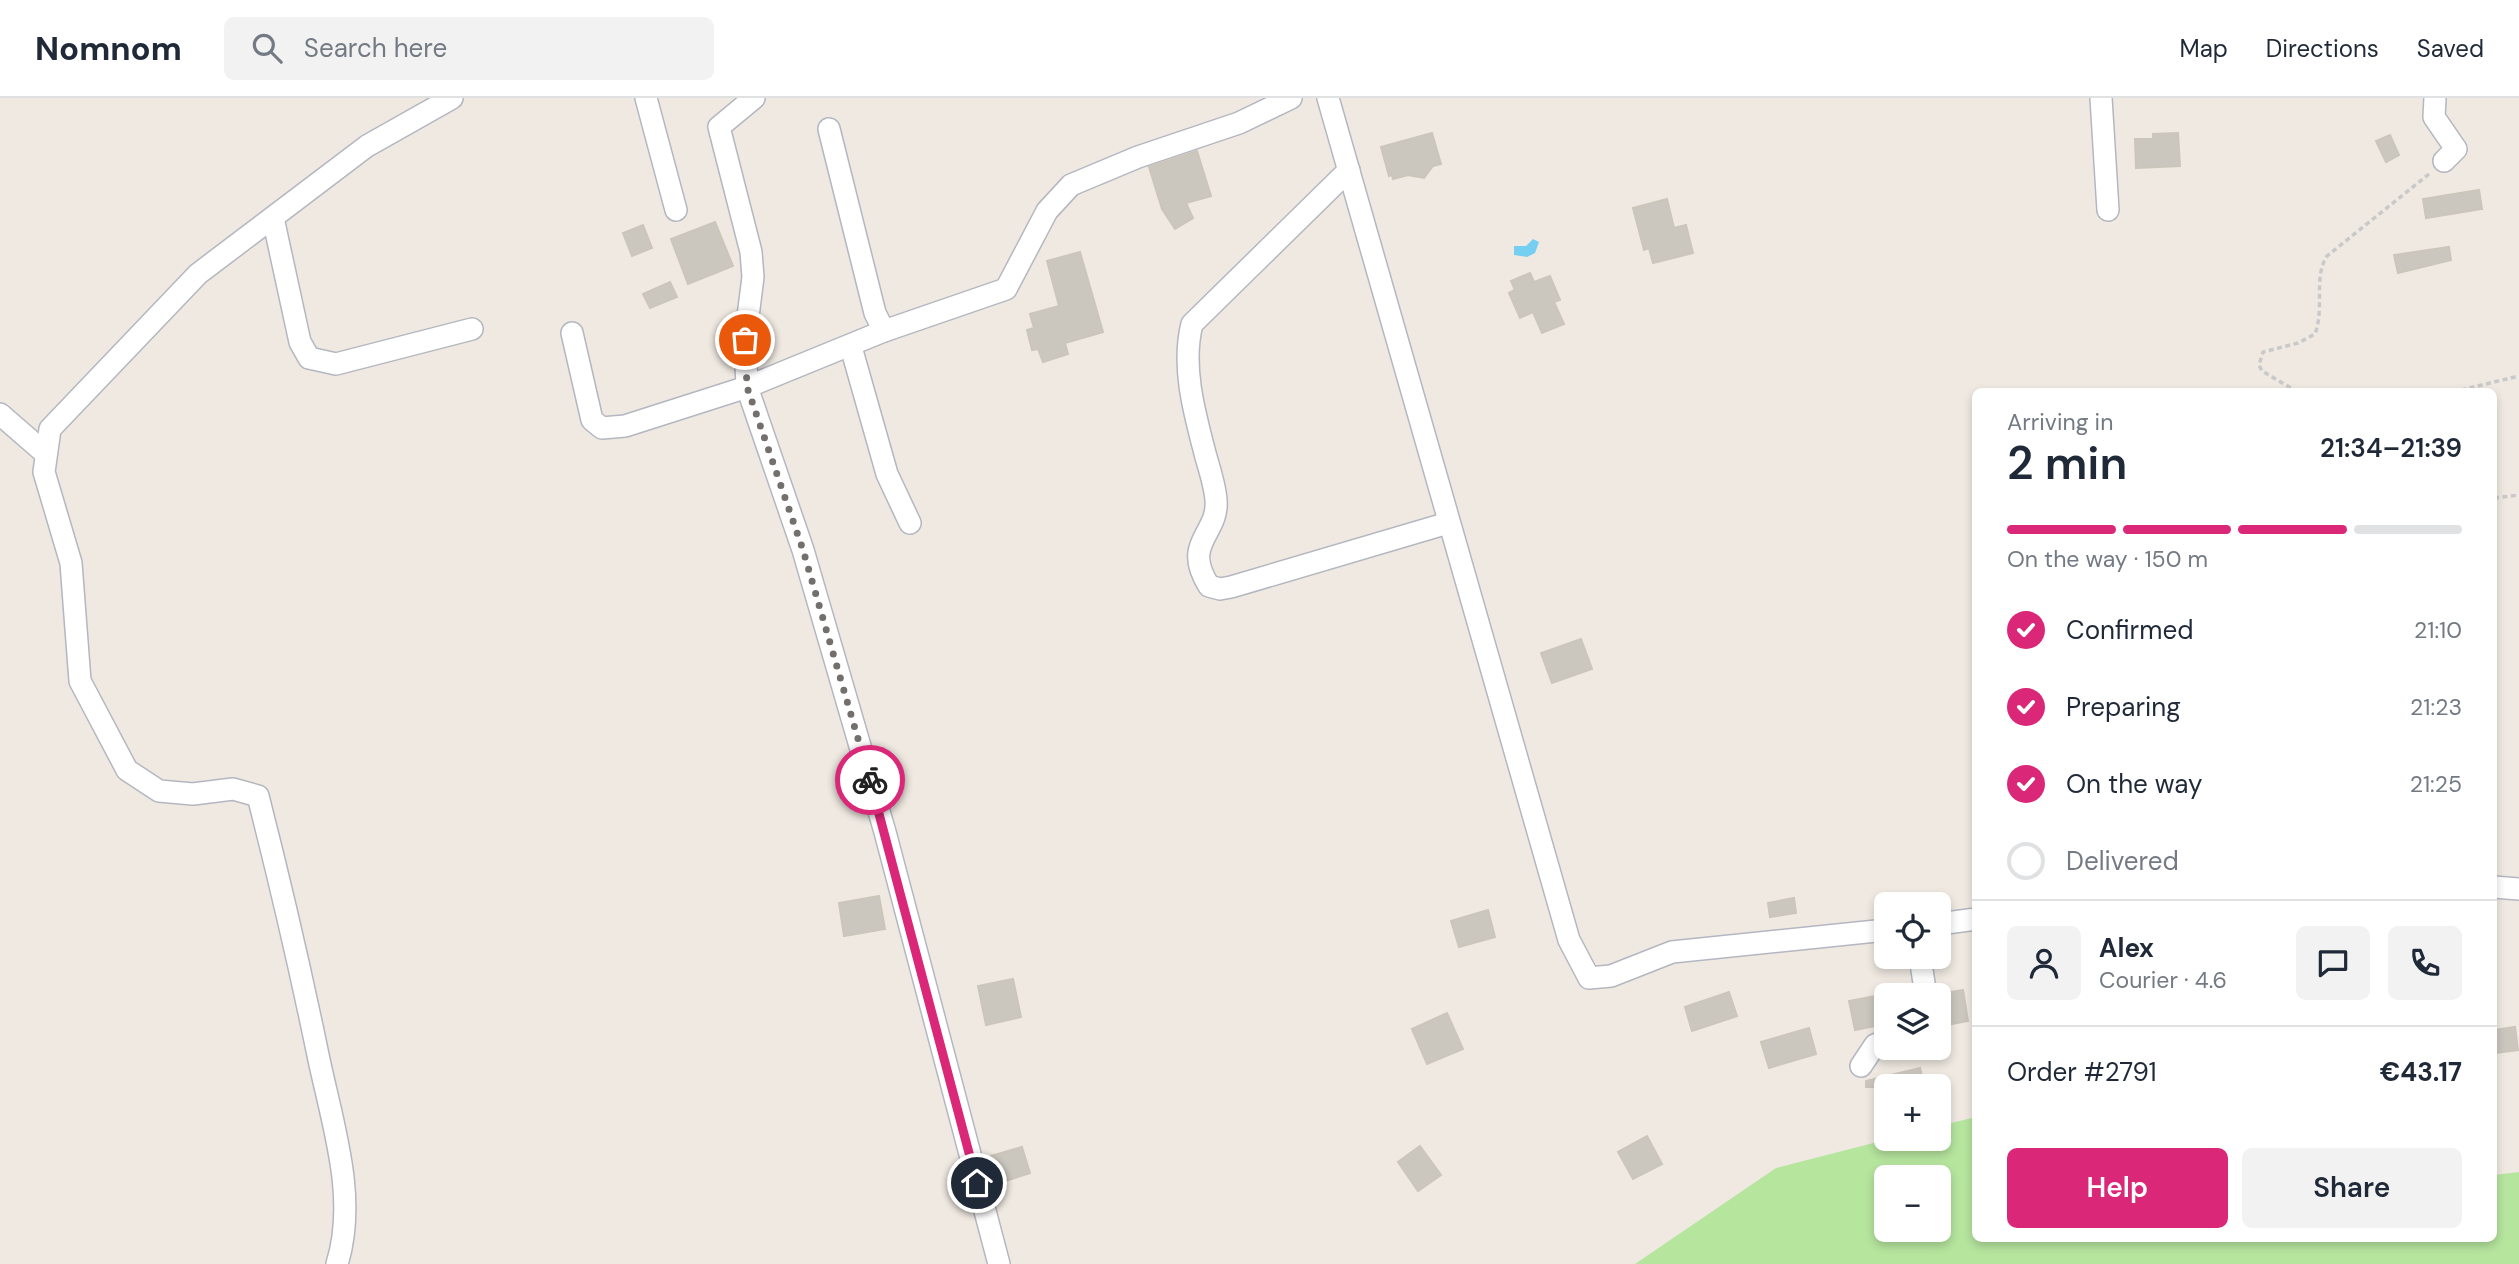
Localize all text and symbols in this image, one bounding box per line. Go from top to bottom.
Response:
search box [224,17,714,80]
text: Nomnom [35,27,182,70]
icon: search [248,29,286,67]
text: Search here [304,31,447,65]
text: Map [2180,33,2228,64]
text: Directions [2266,33,2379,64]
text: Saved [2417,33,2484,64]
pin [715,310,775,370]
icon: bag [726,321,764,359]
text: Arriving in [2007,407,2113,437]
text: 21:34–21:39 [2320,431,2462,465]
text: 2 min [2007,433,2127,493]
text: On the way · 150 m [2007,544,2208,574]
icon: check [2007,611,2045,649]
text: Confirmed [2066,613,2193,647]
text: 21:10 [2414,615,2462,645]
icon: check [2007,688,2045,726]
text: Preparing [2066,690,2181,724]
text: 21:23 [2410,692,2462,722]
courier [835,745,905,815]
icon: bike [851,761,889,799]
icon: check [2007,765,2045,803]
text: On the way [2066,767,2202,801]
text: 21:25 [2410,769,2462,799]
text: Delivered [2066,844,2179,878]
map controls [1874,892,1951,1242]
button: locate [1874,892,1951,969]
button: person [2007,926,2081,1000]
button: chat [2296,926,2370,1000]
button: phone [2388,926,2462,1000]
text: Alex [2099,931,2154,965]
text: Courier · 4.6 [2099,965,2227,995]
button: layers [1874,983,1951,1060]
text: Order #2791 [2007,1055,2157,1089]
text: €43.17 [2380,1055,2462,1089]
button: + [1874,1074,1951,1151]
button: Help [2007,1148,2228,1228]
button: Share [2242,1148,2462,1228]
pin [947,1153,1007,1213]
icon: home [958,1164,996,1202]
button: − [1874,1165,1951,1242]

